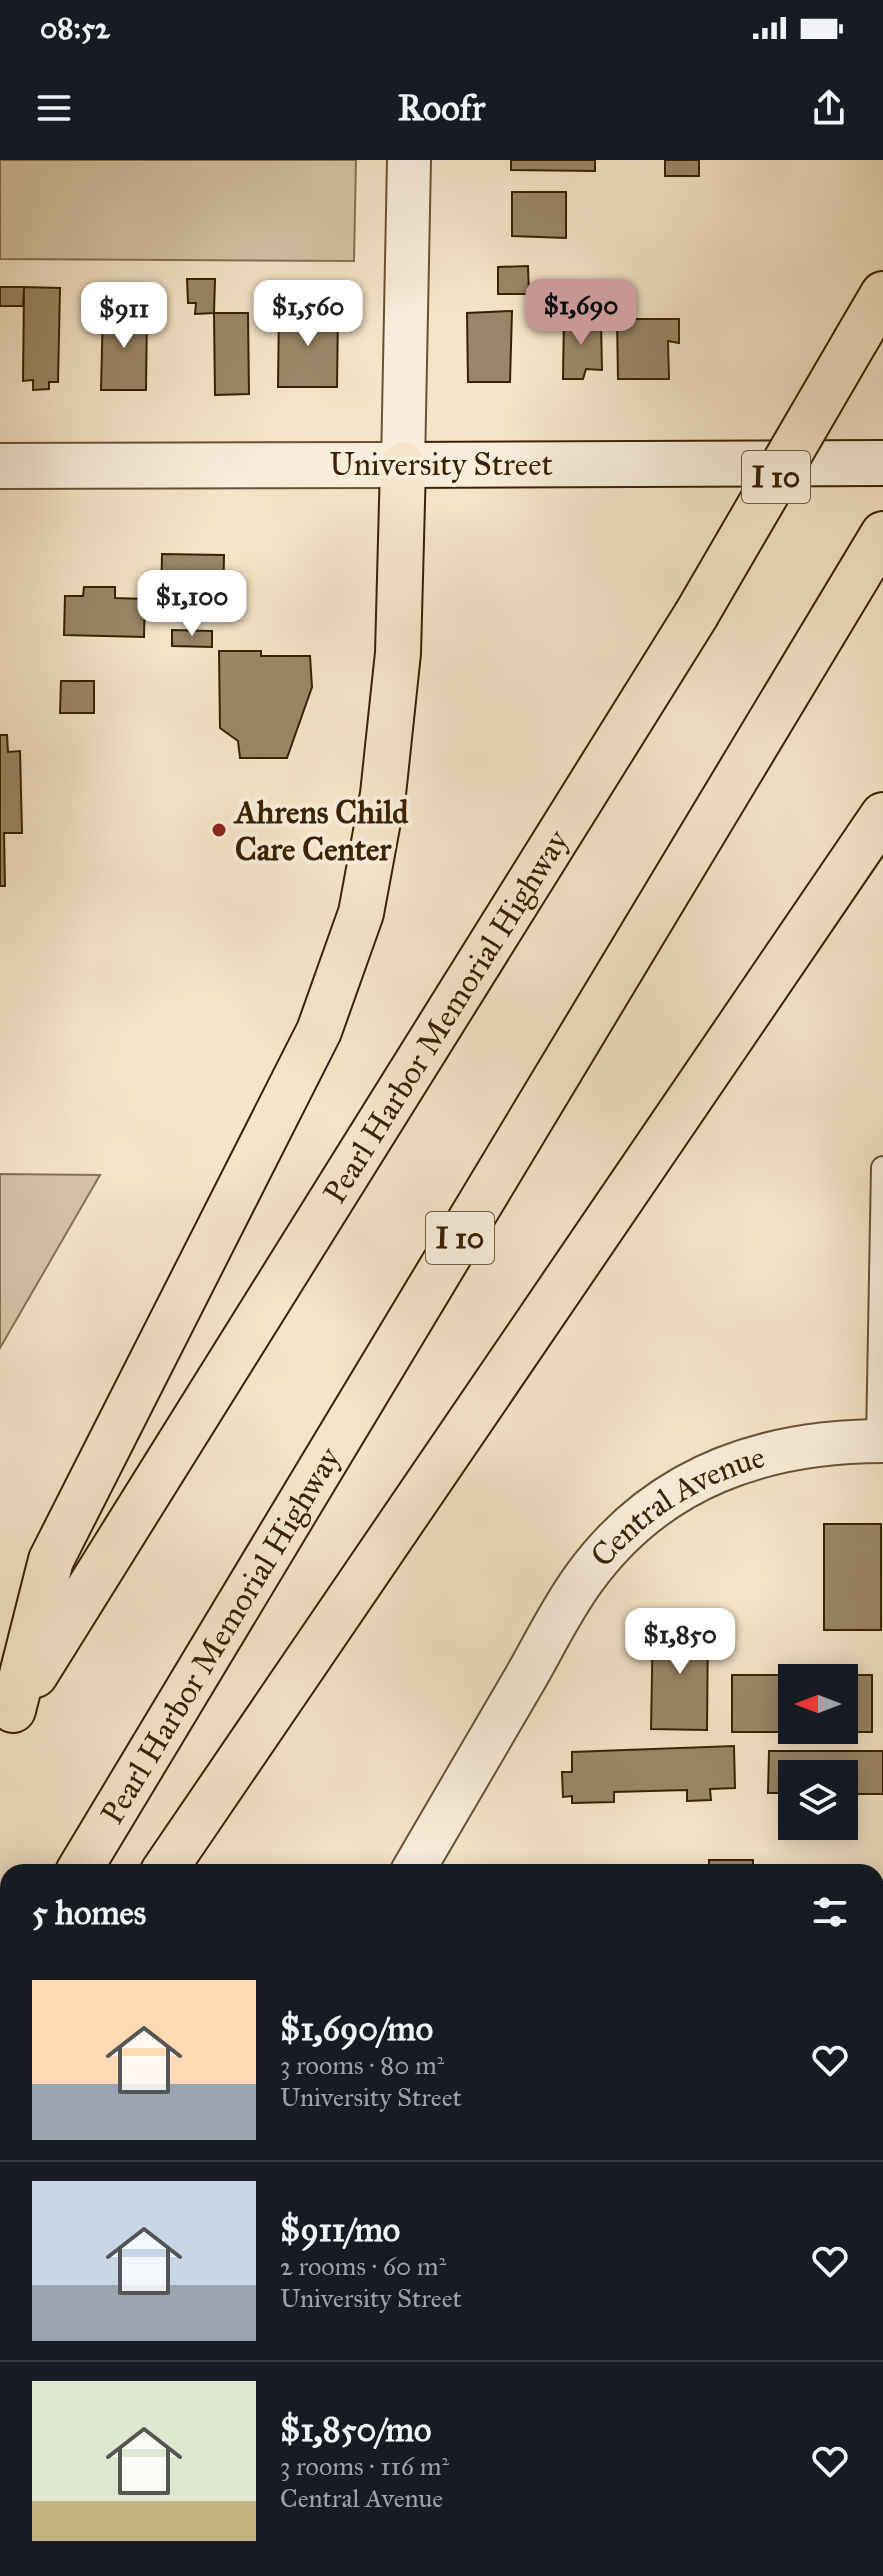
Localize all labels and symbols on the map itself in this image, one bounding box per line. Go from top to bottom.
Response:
pin: $1,690 [516,279,646,347]
pin: $1,560 [243,280,373,348]
pin: $911 [77,282,171,350]
street label: University Street [329,445,553,484]
road number: I 10 [742,451,810,503]
pin: $1,100 [127,570,257,638]
place label: Ahrens Child Care Center [233,793,409,869]
marker: Ahrens Child Care Center [210,821,228,839]
street label: Pearl Harbor Memorial Highway [315,822,577,1210]
road number: I 10 [426,1212,494,1264]
street label: Central Avenue [582,1437,769,1574]
street label: Pearl Harbor Memorial Highway [92,1439,349,1831]
pin: $1,850 [615,1608,745,1676]
north arrow [778,1664,858,1744]

